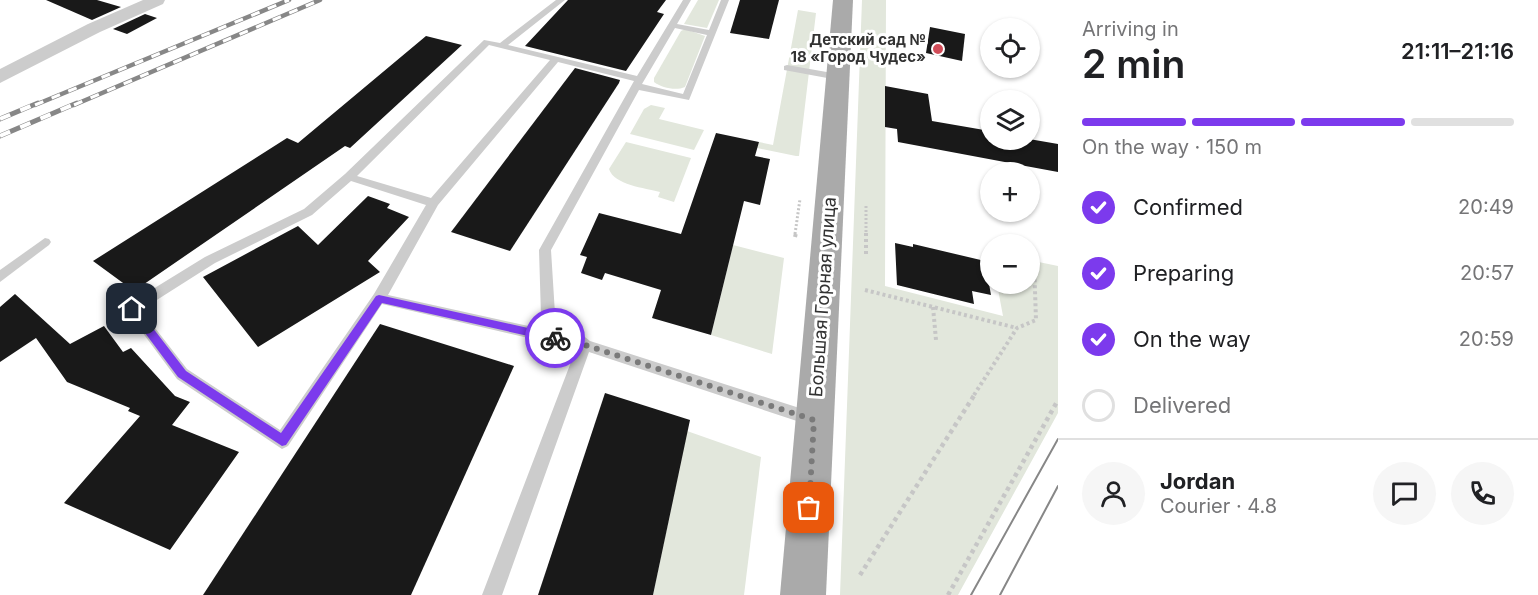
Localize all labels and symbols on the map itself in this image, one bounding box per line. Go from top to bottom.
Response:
place label: Детский сад № 18 «Город Чудес» [791,30,926,66]
marker: Детский сад № 18 «Город Чудес» [931,42,945,56]
street label: Большая Горная улица [805,196,840,398]
pin [106,283,157,334]
courier [525,308,585,368]
pin [783,482,834,533]

